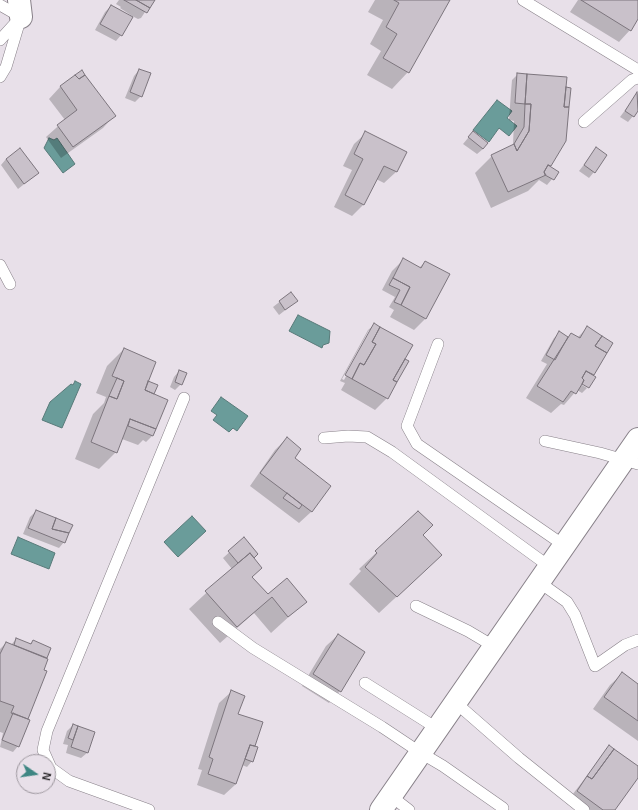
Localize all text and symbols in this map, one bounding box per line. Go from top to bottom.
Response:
north arrow [16,754,56,794]
text: N [40,771,53,782]

